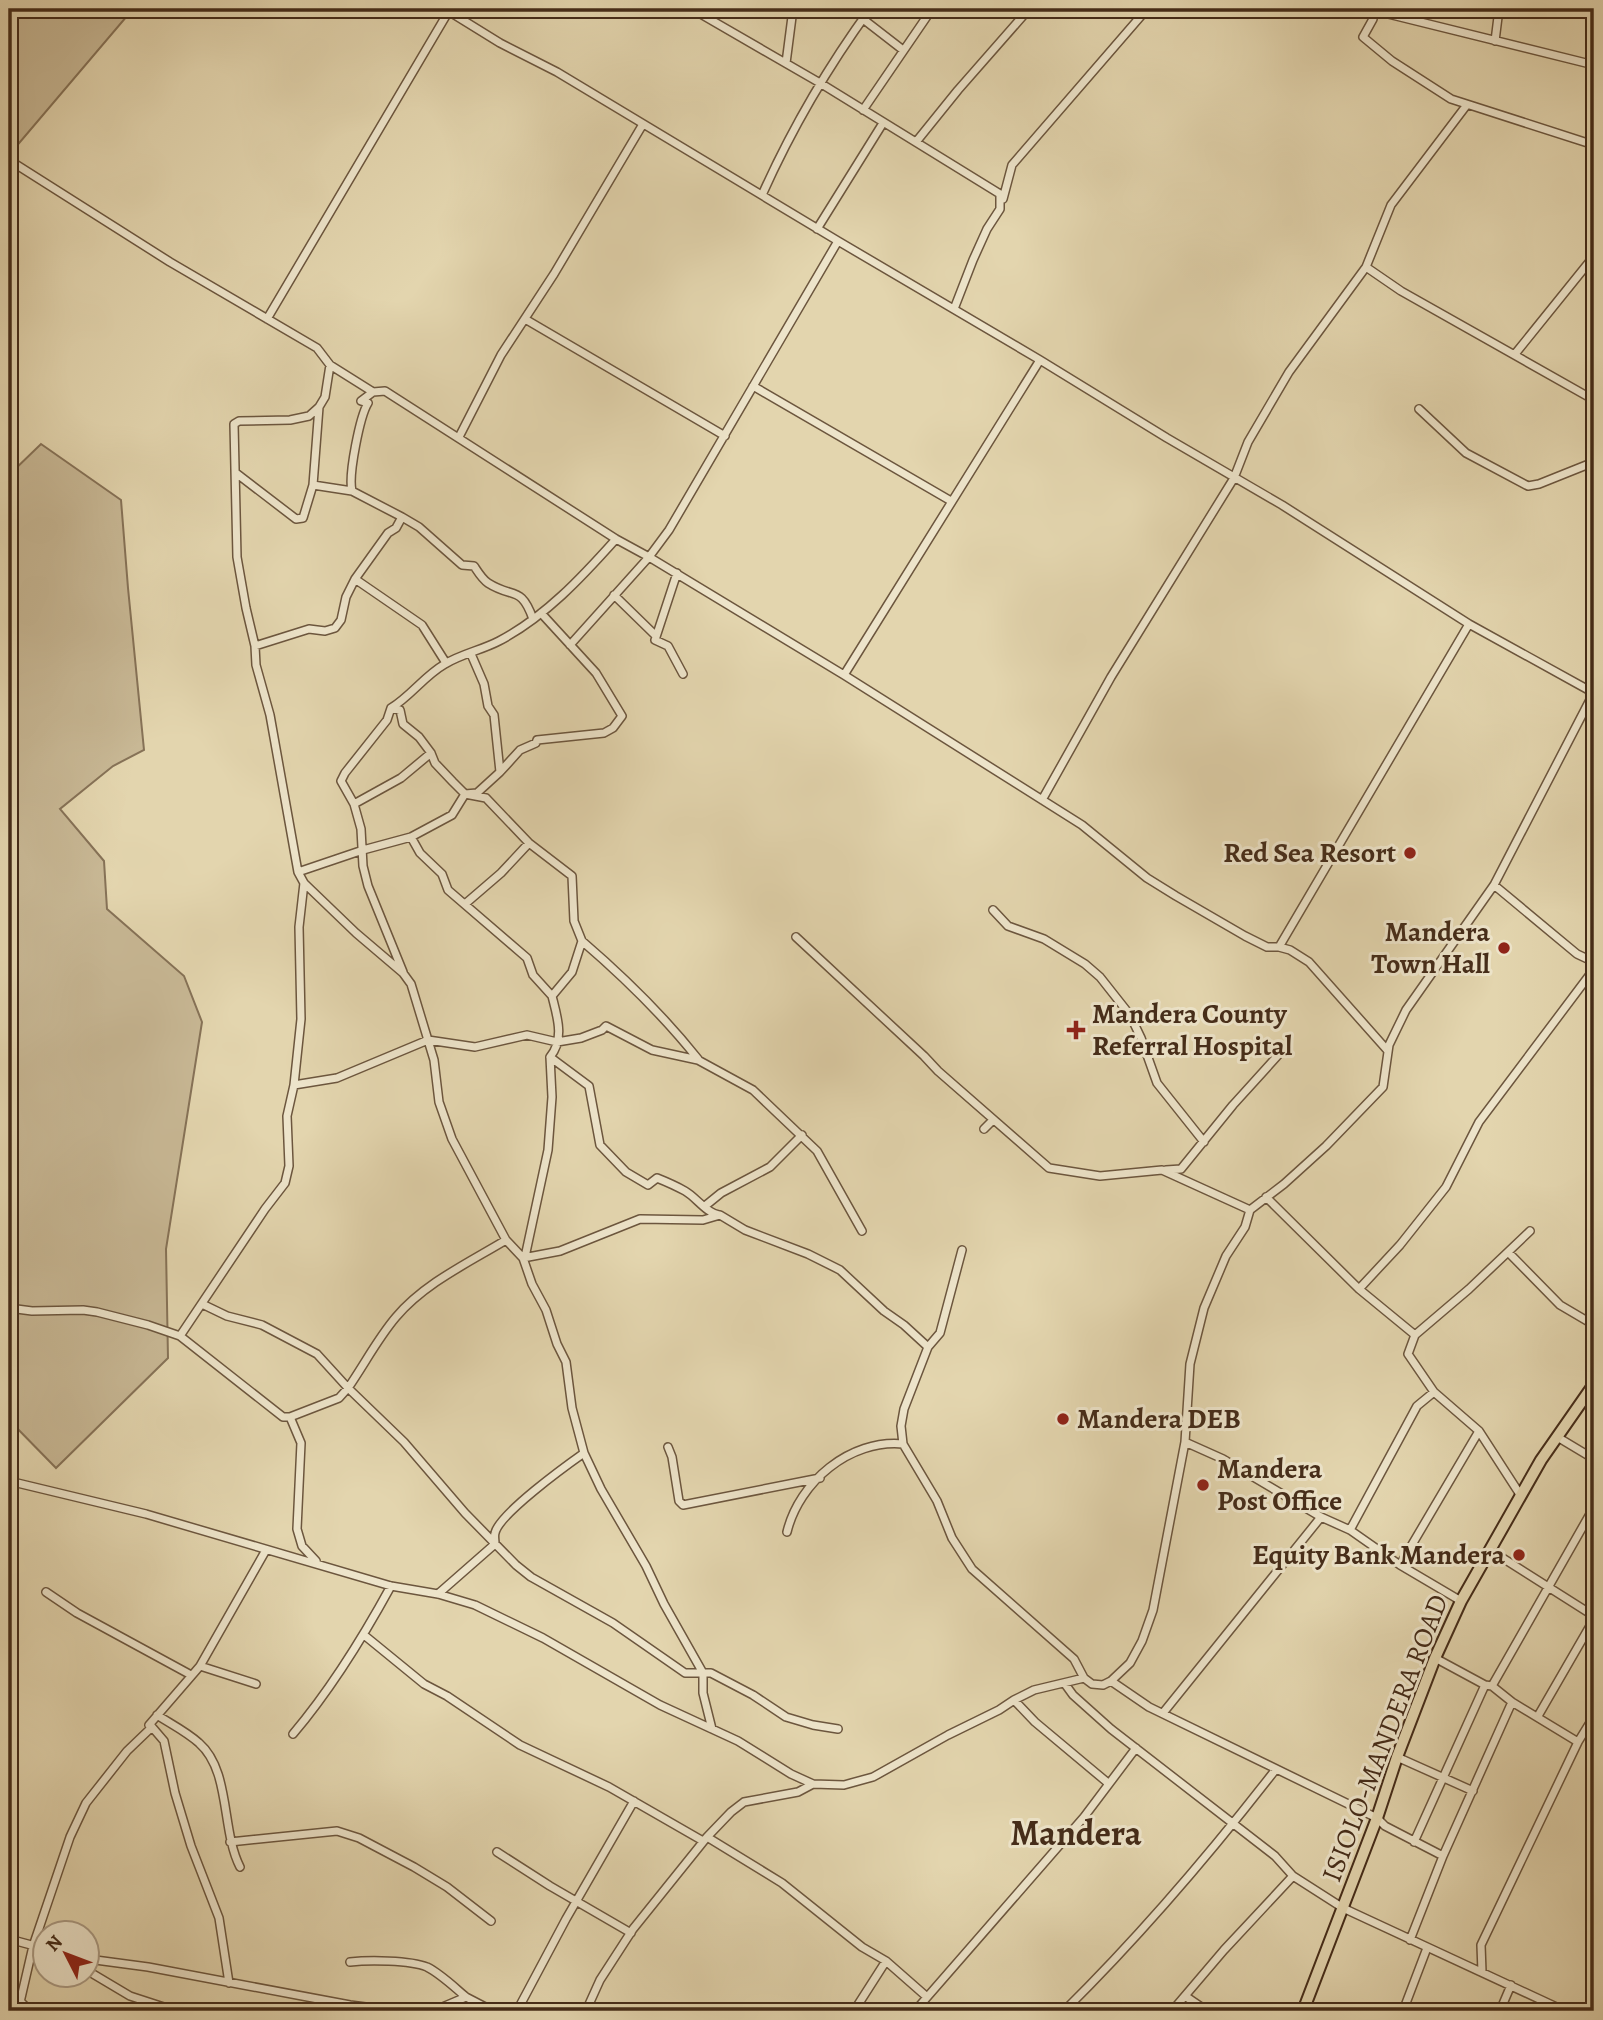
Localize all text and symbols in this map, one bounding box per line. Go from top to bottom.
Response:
place label: Red Sea Resort [1223,834,1396,872]
marker: Red Sea Resort [1402,845,1418,861]
place label: Mandera Town Hall [1371,913,1491,983]
marker: Mandera Town Hall [1496,940,1512,956]
place label: Mandera County Referral Hospital [1092,995,1293,1065]
marker: Mandera County Referral Hospital [1066,1020,1086,1040]
place label: Mandera DEB [1077,1400,1241,1438]
marker: Mandera DEB [1055,1411,1071,1427]
place label: Mandera Post Office [1217,1450,1342,1520]
marker: Mandera Post Office [1195,1477,1211,1493]
place label: Equity Bank Mandera [1252,1536,1505,1574]
marker: Equity Bank Mandera [1511,1547,1527,1563]
street label: ISIOLO-MANDERA ROAD [1313,1589,1457,1887]
district label: Mandera [1010,1809,1142,1857]
north arrow [32,1918,102,1988]
text: N [40,1929,69,1957]

